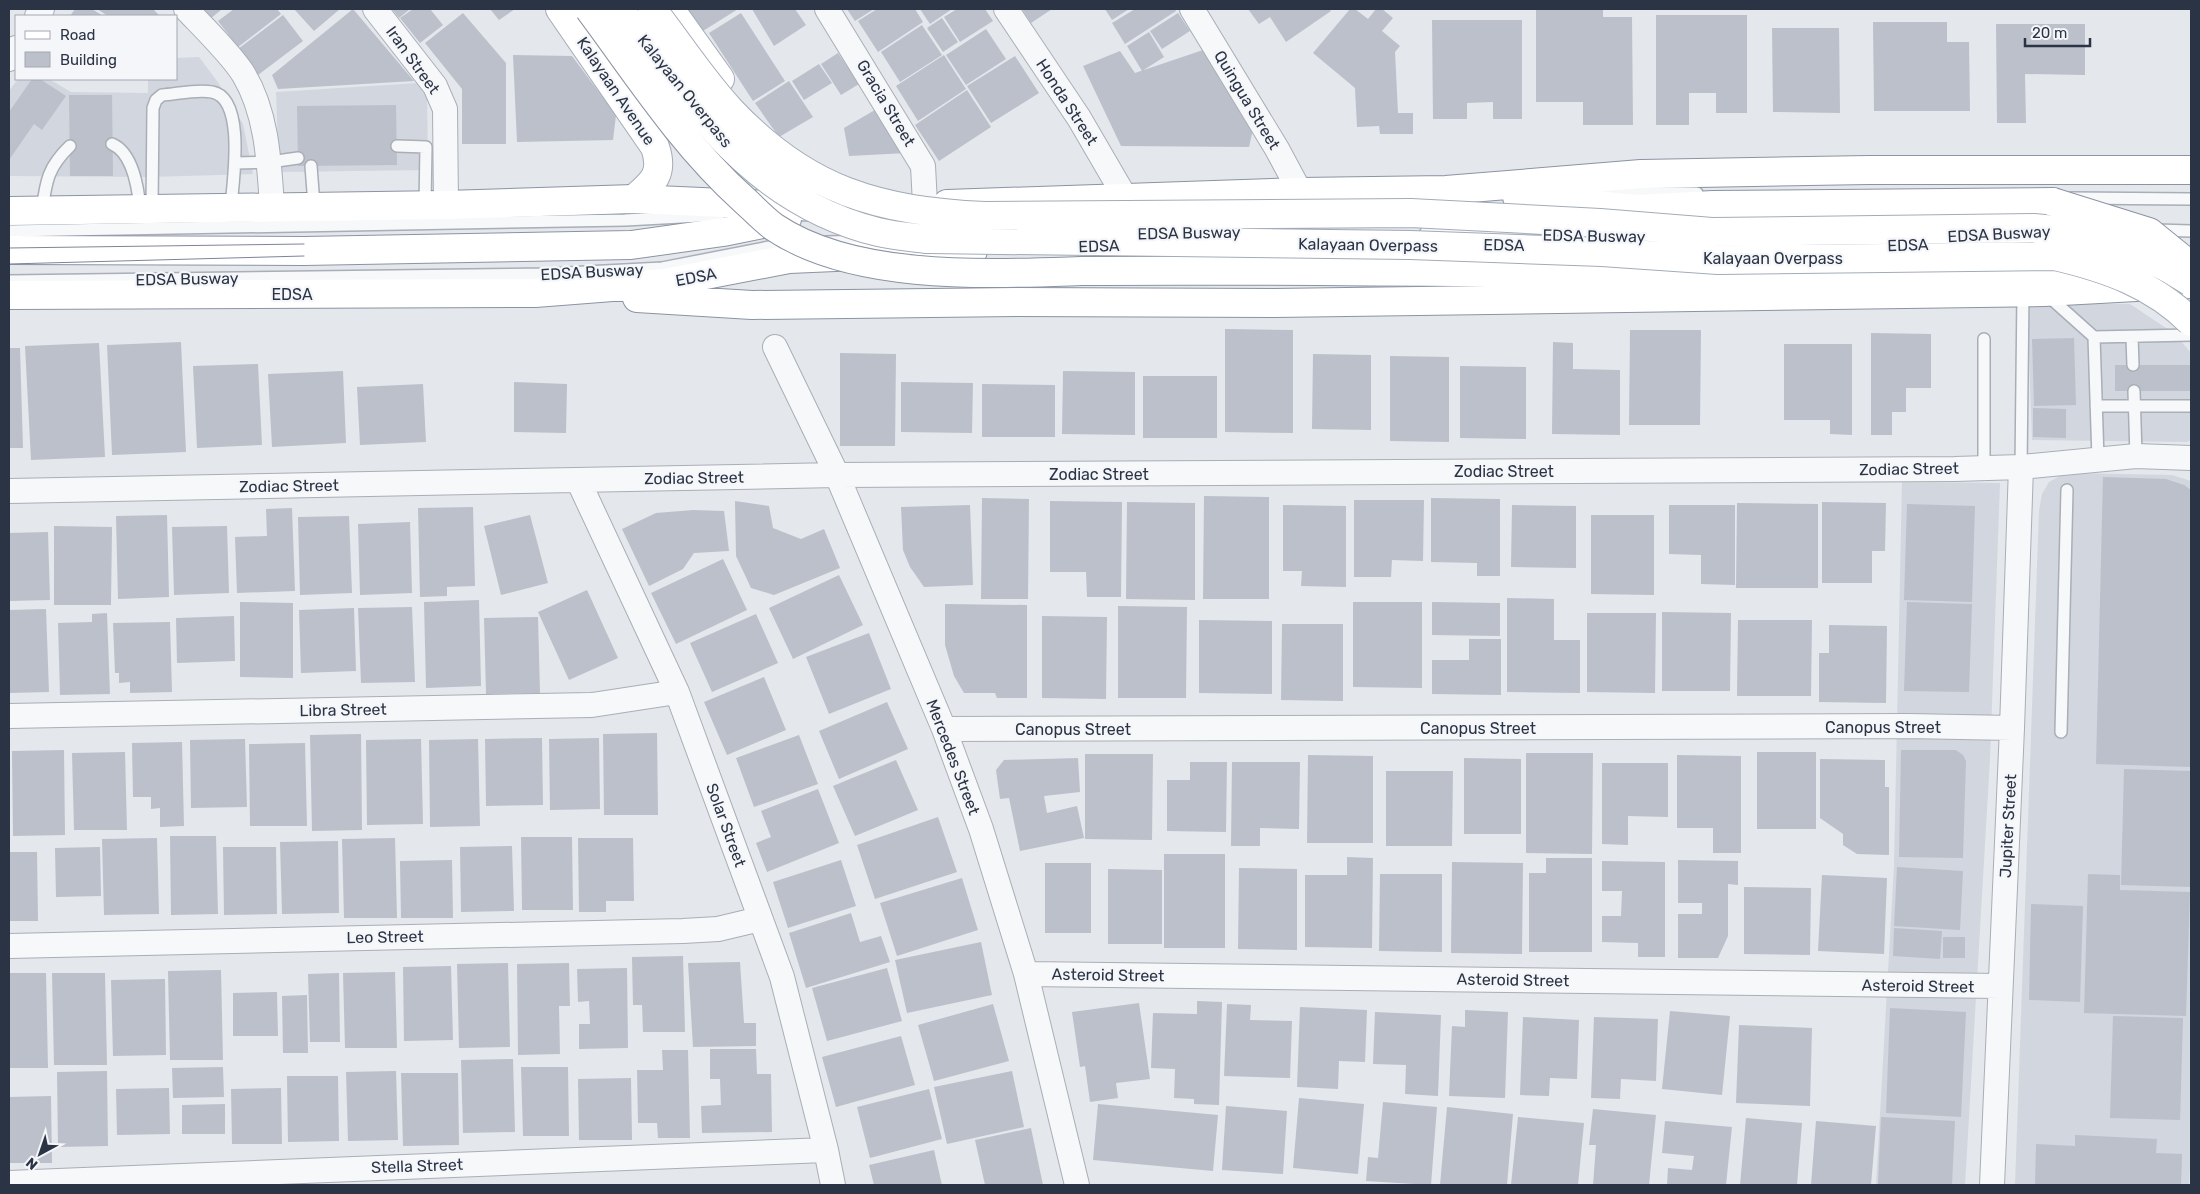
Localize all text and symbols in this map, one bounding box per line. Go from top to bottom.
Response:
legend [15,15,178,80]
scale bar [2025,15,2090,47]
street label: Iran Street [382,22,444,98]
text: 20 m [2032,24,2067,42]
text: Road [60,26,96,44]
street label: Kalayaan Overpass [634,31,736,151]
street label: Kalayaan Avenue [573,33,659,149]
street label: Quingua Street [1210,47,1284,153]
text: Building [60,51,117,69]
street label: Honda Street [1032,55,1102,149]
street label: Gracia Street [853,56,919,150]
street label: EDSA Busway [1947,222,2051,246]
street label: EDSA Busway [1137,223,1241,243]
street label: EDSA Busway [1542,226,1646,246]
street label: Kalayaan Overpass [1298,234,1438,256]
street label: EDSA [1483,235,1525,255]
street label: EDSA [1887,235,1929,255]
street label: EDSA [1078,236,1120,256]
street label: Kalayaan Overpass [1703,249,1843,268]
street label: EDSA Busway [540,260,644,284]
street label: EDSA [674,264,718,290]
street label: EDSA Busway [135,269,239,289]
street label: EDSA [271,285,313,304]
street label: Zodiac Street [1859,459,1959,479]
street label: Zodiac Street [1454,462,1554,481]
street label: Zodiac Street [1049,465,1149,484]
street label: Zodiac Street [644,468,744,488]
street label: Zodiac Street [239,476,339,496]
street label: Mercedes Street [922,697,984,817]
street label: Libra Street [299,700,387,720]
street label: Canopus Street [1825,718,1941,737]
street label: Canopus Street [1420,719,1536,738]
street label: Canopus Street [1015,720,1131,739]
street label: Jupiter Street [1996,773,2020,879]
street label: Solar Street [702,781,750,869]
street label: Leo Street [346,927,424,947]
street label: Asteroid Street [1051,965,1165,985]
street label: Asteroid Street [1456,970,1570,990]
street label: Asteroid Street [1861,976,1975,996]
north arrow [15,1129,65,1179]
text: N [23,1154,41,1173]
street label: Stella Street [371,1155,463,1177]

